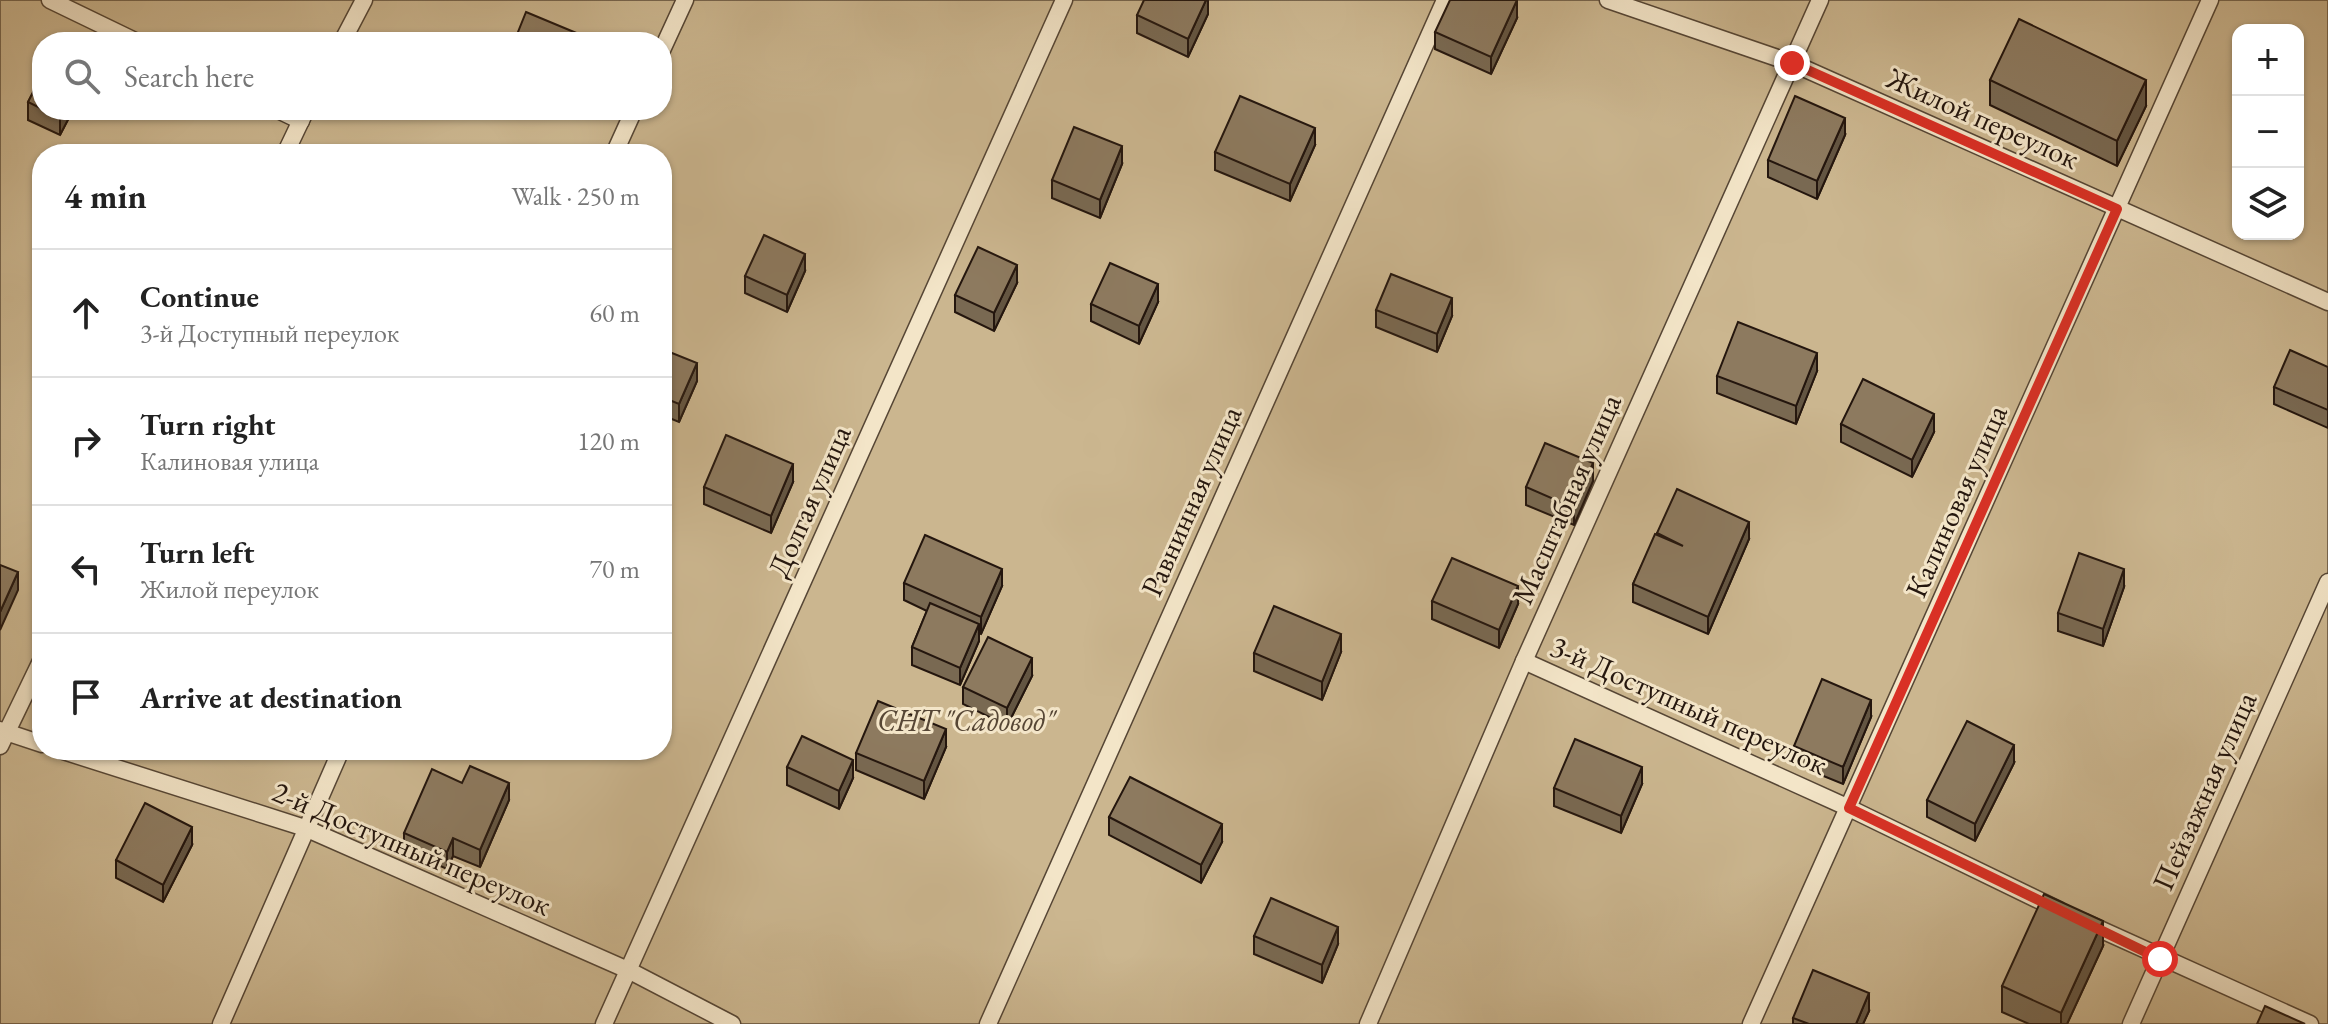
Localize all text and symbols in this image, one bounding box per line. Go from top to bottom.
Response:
map controls [2232,24,2304,240]
button: + [2232,24,2304,96]
search box [32,32,672,120]
route end [1774,45,1810,81]
icon: search [60,54,104,98]
text: Search here [124,57,254,96]
street label: Жилой переулок [1880,58,2085,178]
button: − [2232,96,2304,168]
button: layers [2232,168,2304,240]
text: 4 min [64,174,147,218]
text: Walk · 250 m [512,179,640,213]
text: Continue [140,277,259,316]
icon: ahead [64,291,108,335]
text: 60 m [590,296,640,330]
text: 3-й Доступный переулок [140,316,399,350]
street label: Масштабная улица [1502,388,1630,610]
street label: Калиновая улица [1896,399,2016,603]
street label: Равнинная улица [1132,400,1250,602]
text: Turn right [140,405,276,444]
icon: right [64,419,108,463]
street label: Долгая улица [758,419,860,583]
text: 120 m [577,424,640,458]
text: Калиновая улица [140,444,319,478]
text: Turn left [140,533,254,572]
icon: left [64,547,108,591]
text: 70 m [590,552,640,586]
text: Жилой переулок [140,572,319,606]
street label: 3-й Доступный переулок [1544,626,1834,784]
icon: arrive [64,675,108,719]
text: Arrive at destination [140,678,402,717]
street label: Пейзажная улица [2143,686,2265,896]
park label: СНТ "Садовод" [877,701,1058,740]
street label: 2-й Доступный переулок [267,772,557,924]
route start [2142,941,2178,977]

